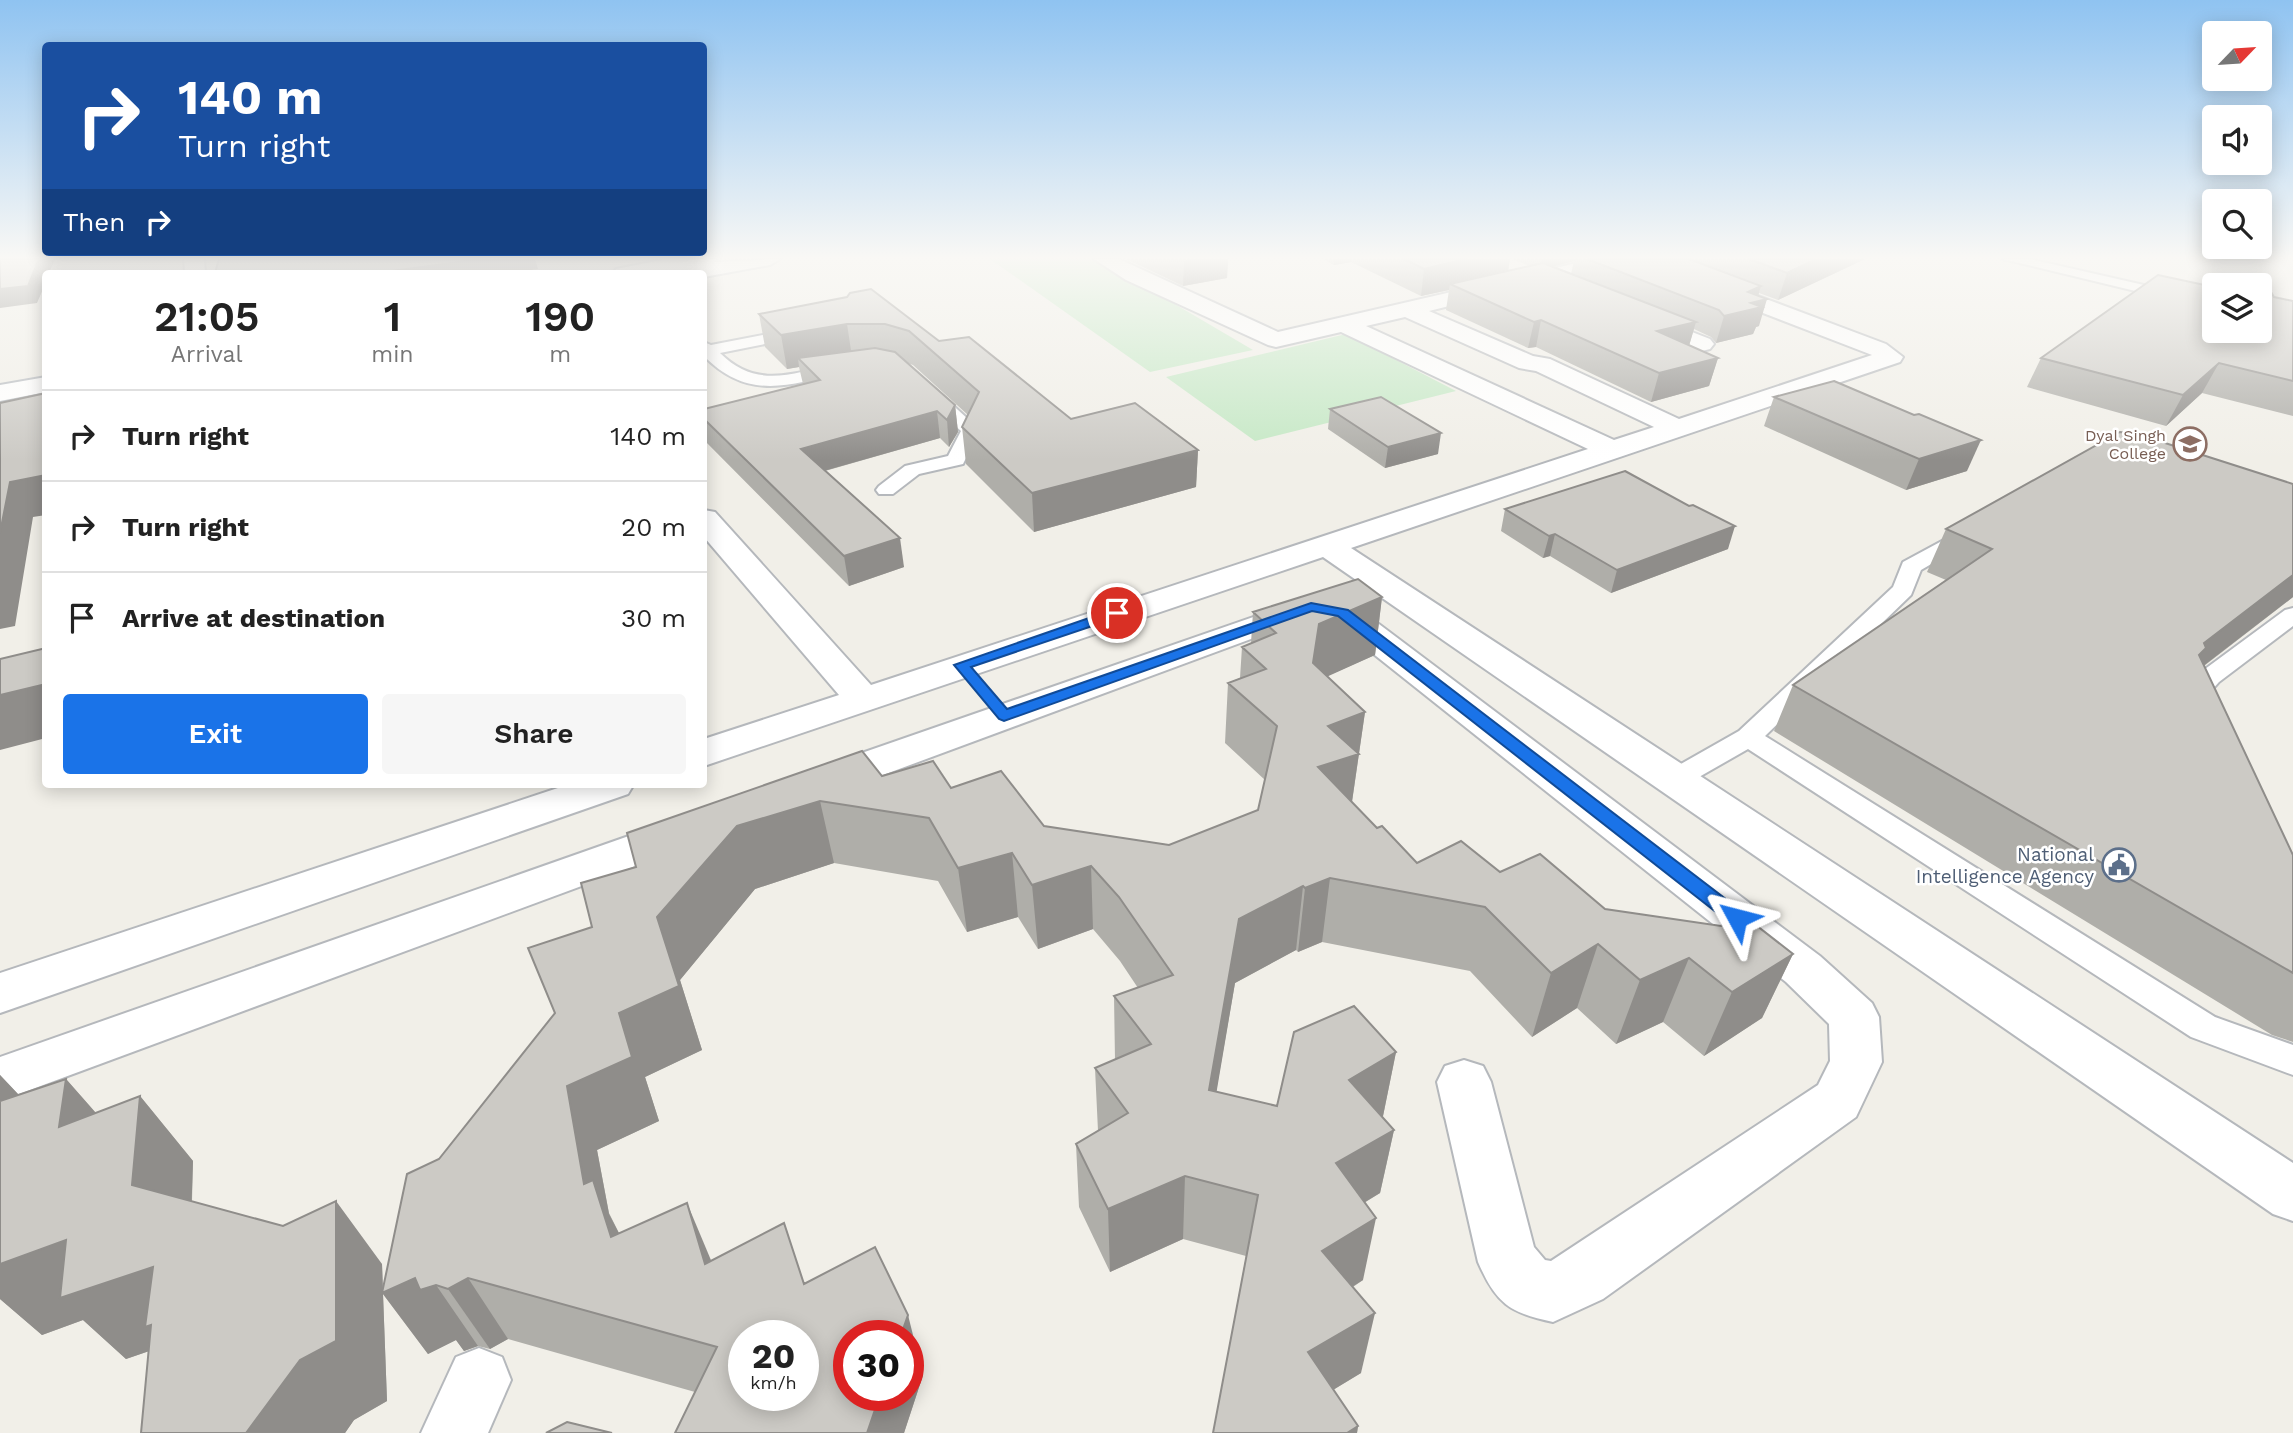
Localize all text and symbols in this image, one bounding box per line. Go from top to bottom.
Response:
north arrow [2202,21,2272,91]
map controls [2202,21,2272,343]
text: 140 m [178,68,322,126]
icon: right [63,70,154,161]
button: sound [2202,105,2272,175]
text: Turn right [178,127,330,165]
button: search [2202,189,2272,259]
icon: right [139,203,177,241]
text: Then [63,207,125,237]
button: layers [2202,273,2272,343]
text: 21:05 [154,292,260,341]
text: 1 [384,292,401,341]
text: 190 [525,292,595,341]
text: Arrival [171,341,243,368]
text: min [371,341,414,368]
text: m [549,341,571,368]
icon: right [63,417,101,455]
text: Turn right [122,421,249,451]
text: 140 m [610,421,686,451]
school or university icon: Dyal Singh College [2171,425,2209,463]
place label: Dyal Singh College [2085,426,2166,463]
icon: right [63,508,101,546]
text: Turn right [122,512,249,542]
text: 20 m [621,512,686,542]
pin [1087,583,1147,643]
icon: arrive [1098,594,1136,632]
icon: arrive [63,599,101,637]
text: Arrive at destination [122,603,385,633]
text: 30 m [621,603,686,633]
button: Exit [63,694,368,774]
button: Share [382,694,686,774]
place label: National Intelligence Agency [1916,843,2094,888]
public building icon: National Intelligence Agency [2100,846,2138,884]
position arrow [1700,881,1774,955]
speed limit sign: 30 [833,1320,924,1411]
text: 20 [752,1335,795,1377]
text: km/h [750,1372,797,1393]

